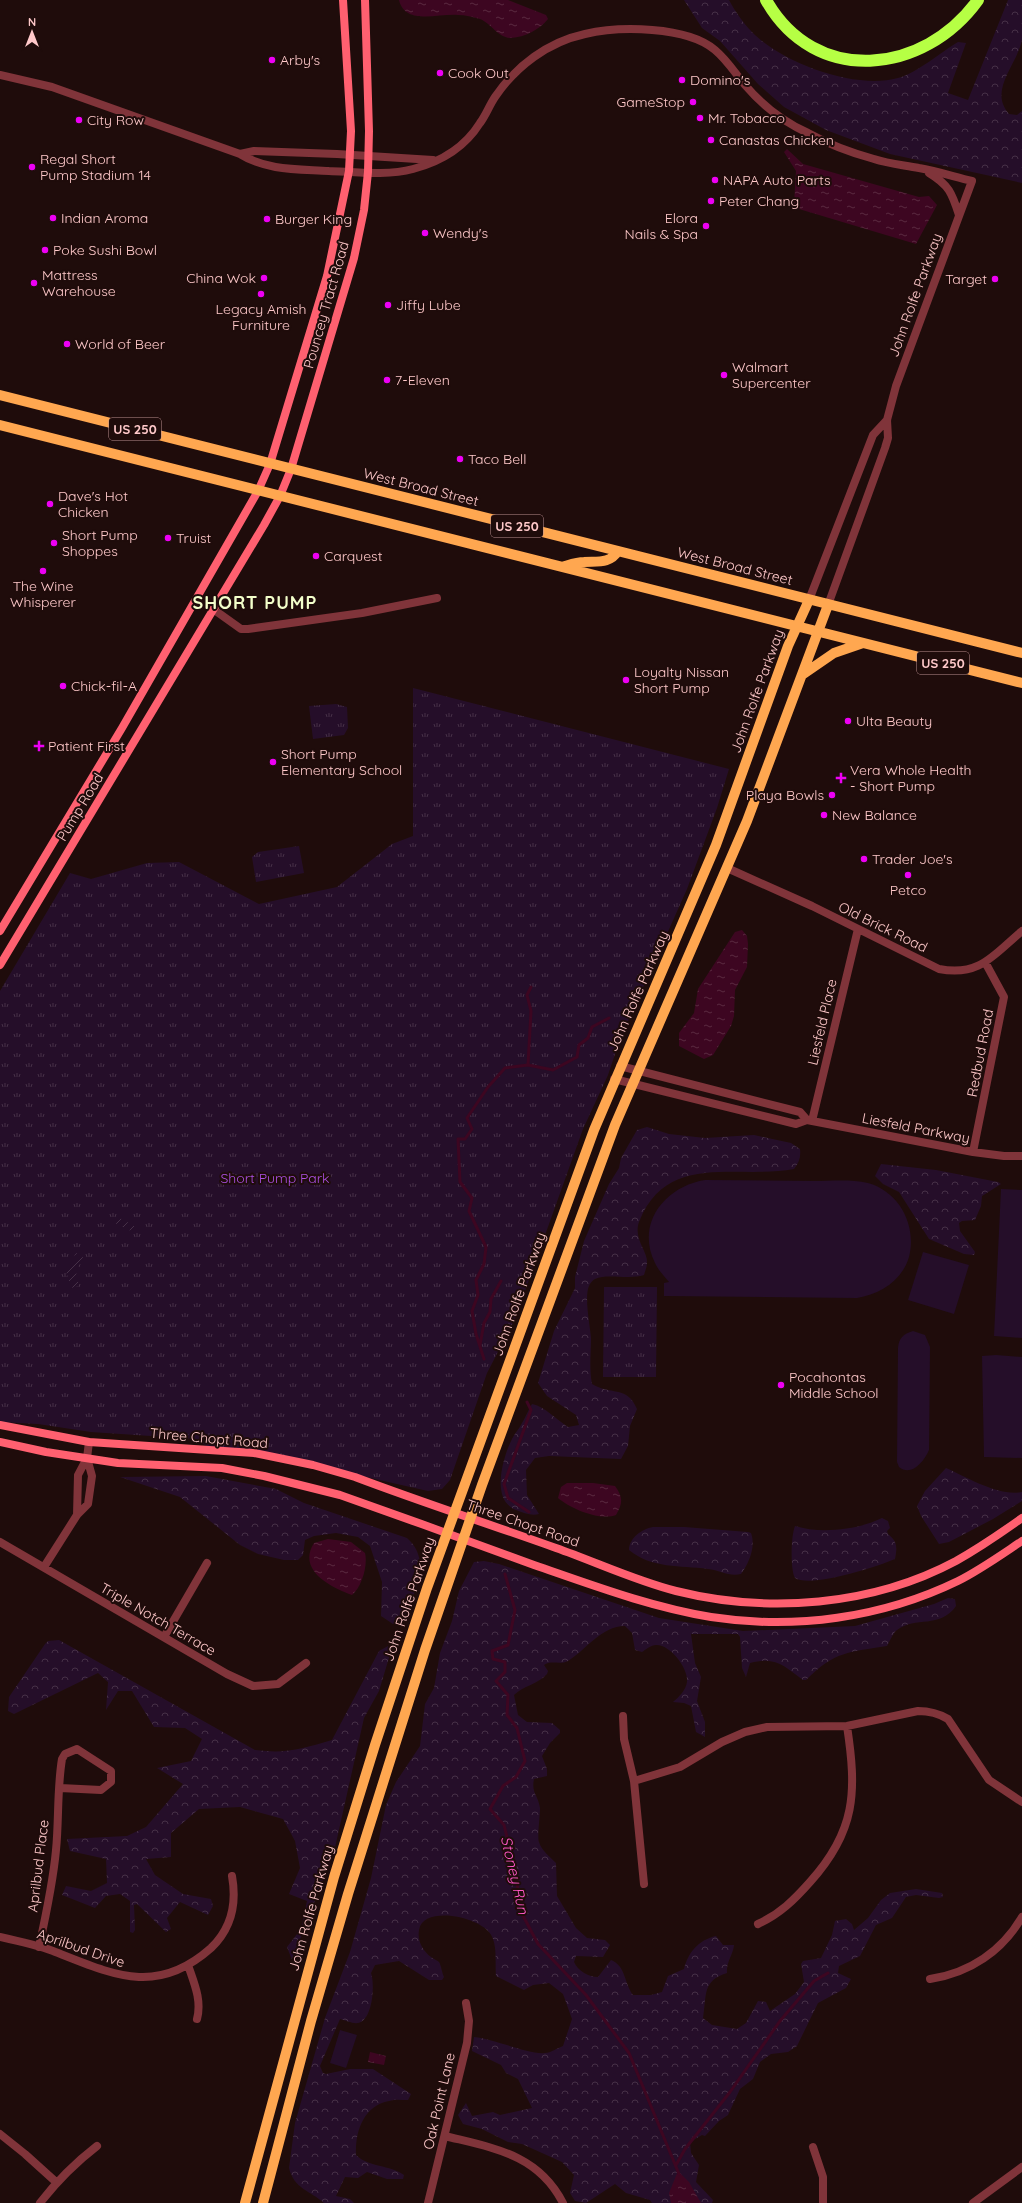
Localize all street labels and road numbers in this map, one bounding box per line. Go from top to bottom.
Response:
street label: John Rolfe Parkway [884,231,946,359]
street label: Pouncey Tract Road [299,239,353,371]
road number: US 250 [109,418,161,440]
street label: West Broad Street [362,464,481,510]
road number: US 250 [491,515,543,537]
street label: West Broad Street [676,543,795,589]
street label: John Rolfe Parkway [726,627,788,755]
road number: US 250 [917,652,969,674]
street label: Pump Road [53,770,107,844]
street label: Old Brick Road [835,898,931,956]
street label: John Rolfe Parkway [603,928,673,1054]
street label: Liesfeld Place [803,977,841,1067]
street label: Redbud Road [963,1008,997,1098]
street label: Liesfeld Parkway [861,1109,971,1147]
street label: John Rolfe Parkway [488,1230,550,1358]
street label: Three Chopt Road [149,1424,269,1452]
street label: Three Chopt Road [464,1495,582,1551]
street label: John Rolfe Parkway [379,1535,439,1663]
street label: Triple Notch Terrace [97,1579,219,1659]
street label: Aprilbud Place [23,1819,53,1913]
street label: John Rolfe Parkway [284,1843,338,1973]
street label: Aprilbud Drive [35,1925,127,1971]
street label: Oak Point Lane [419,2051,459,2151]

